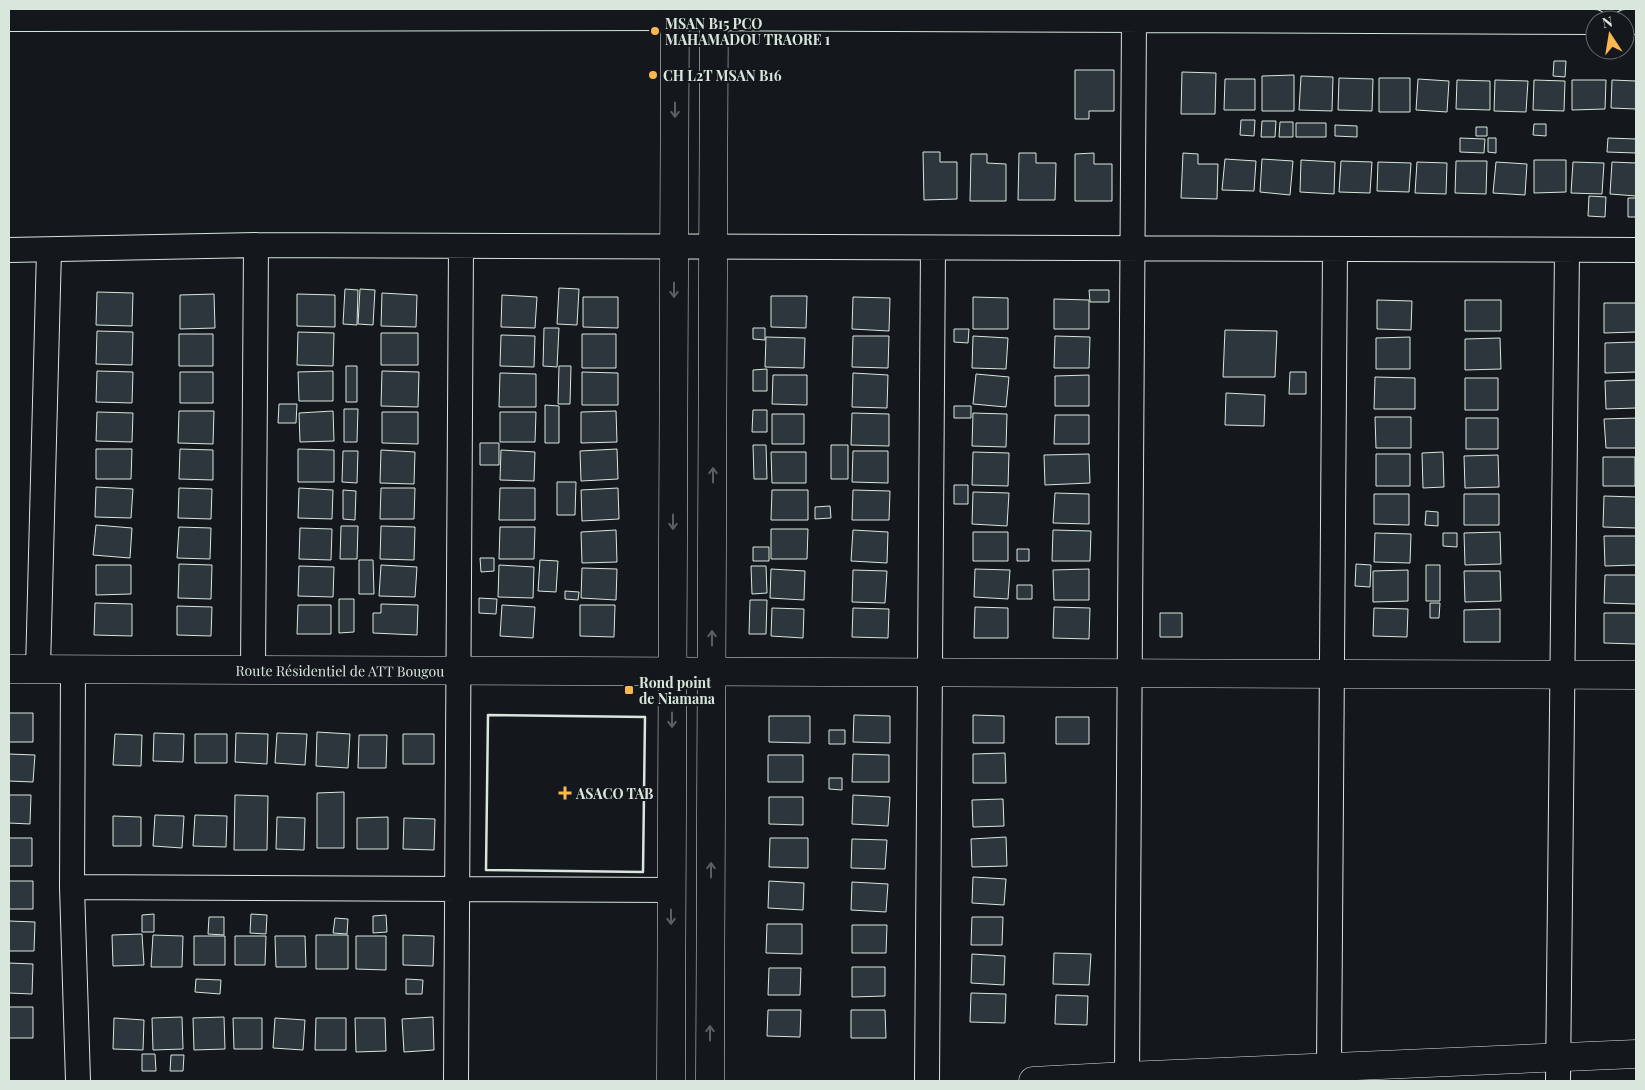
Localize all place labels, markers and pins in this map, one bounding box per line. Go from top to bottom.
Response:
place label: MSAN B15 PCO MAHAMADOU TRAORE 1 [665,14,830,49]
marker: MSAN B15 PCO MAHAMADOU TRAORE 1 [649,25,661,37]
place label: CH L2T MSAN B16 [663,66,782,85]
marker: CH L2T MSAN B16 [647,69,659,81]
place label: Rond point de Niamana [639,673,716,708]
marker: Rond point de Niamana [623,684,635,696]
place label: ASACO TAB [575,784,653,803]
marker: ASACO TAB [558,786,572,800]

